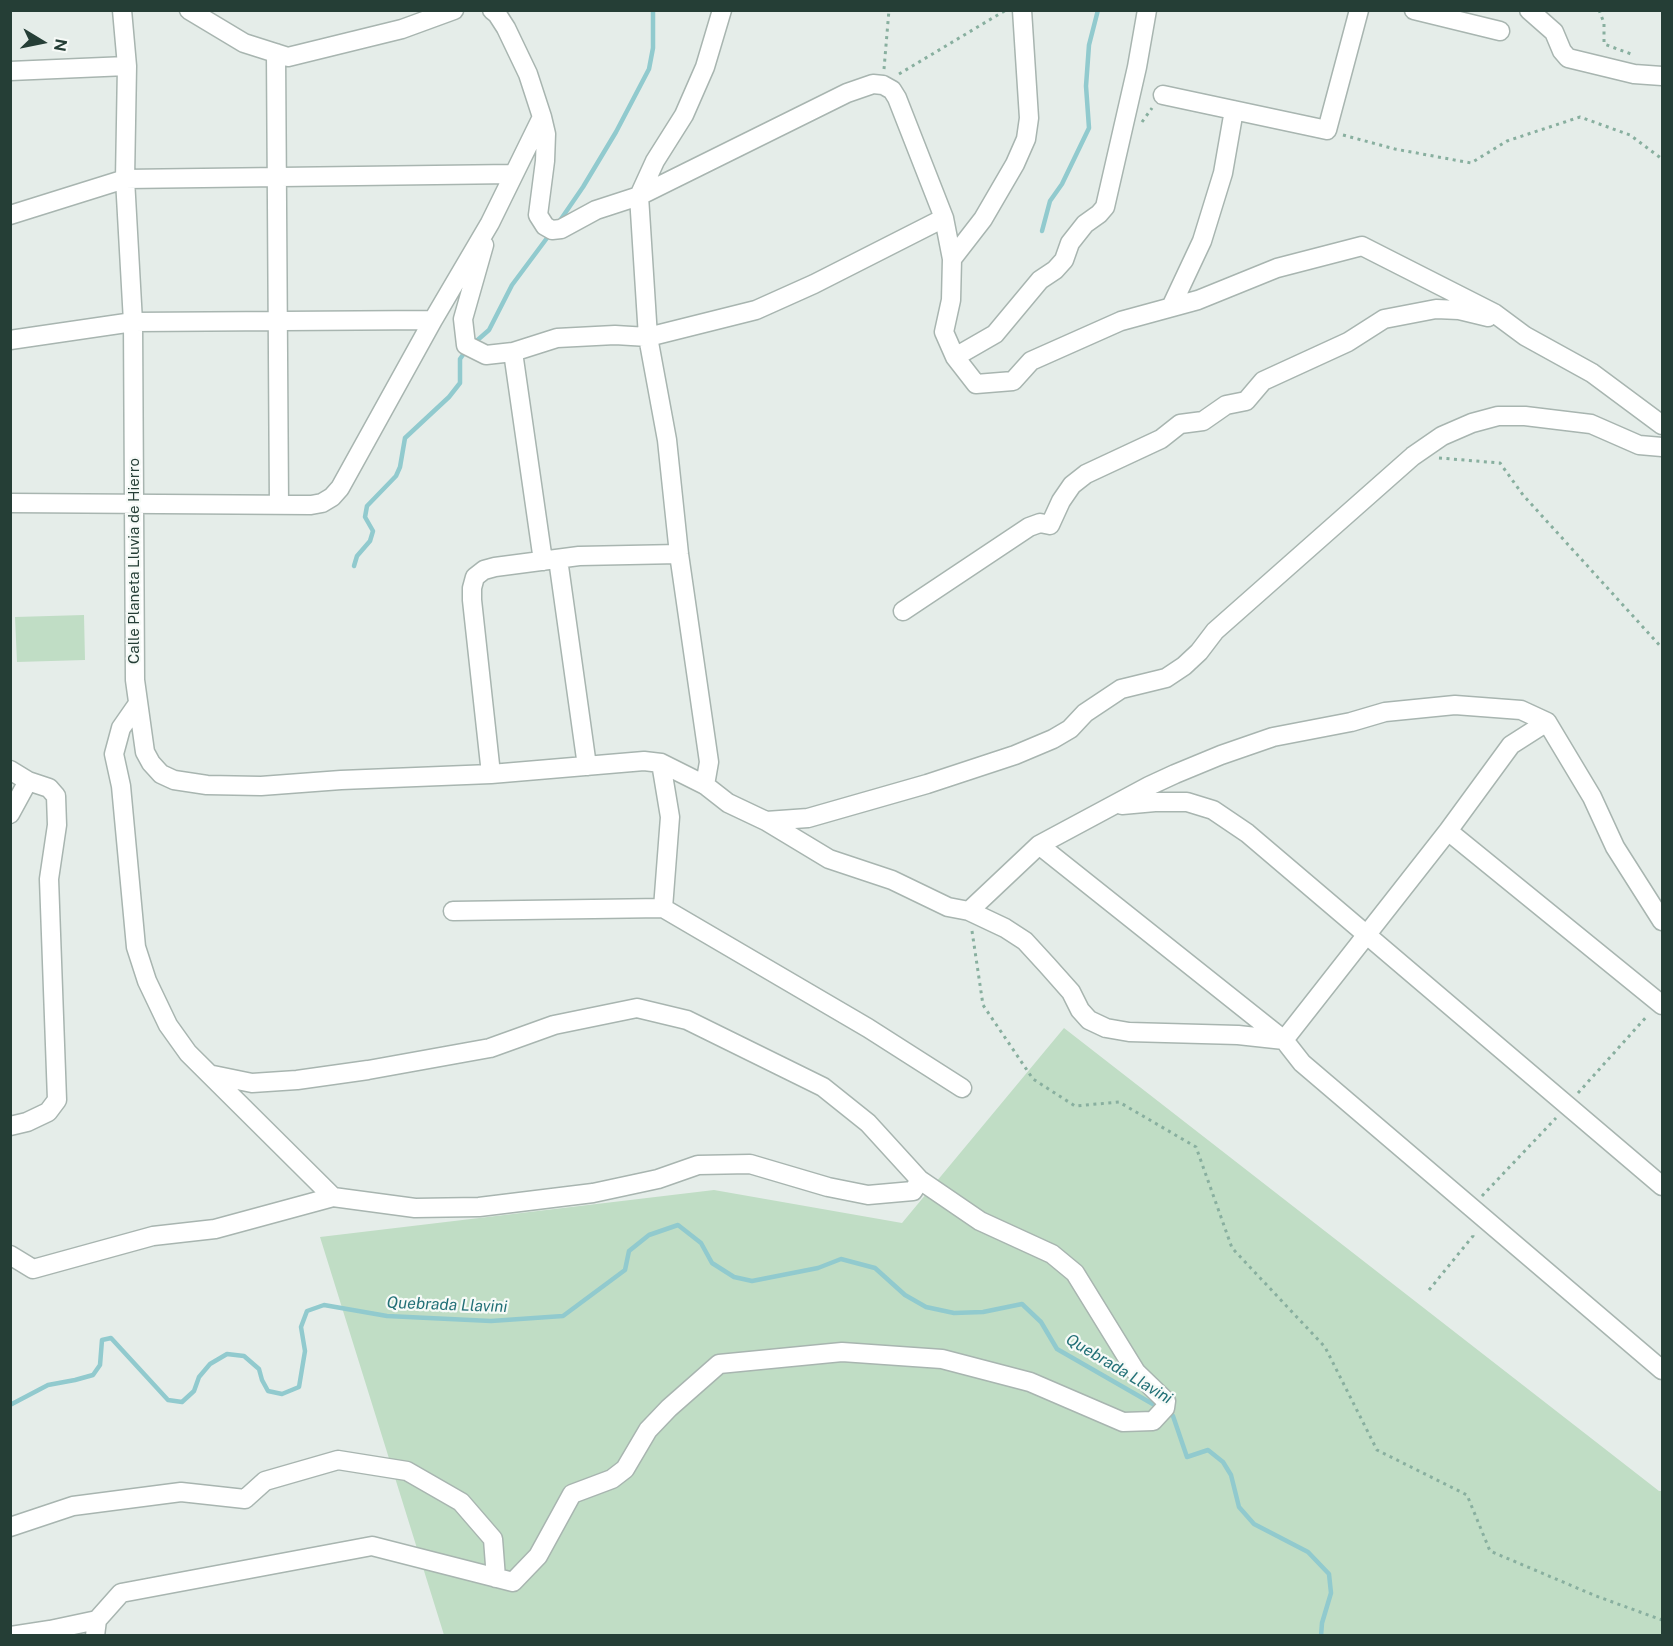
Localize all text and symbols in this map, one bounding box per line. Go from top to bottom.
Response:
north arrow [12,12,72,72]
text: N [50,37,71,53]
street label: Calle Planeta Lluvia de Hierro [125,458,143,664]
water label: Quebrada Llavini [386,1293,508,1317]
water label: Quebrada Llavini [1062,1330,1176,1408]

